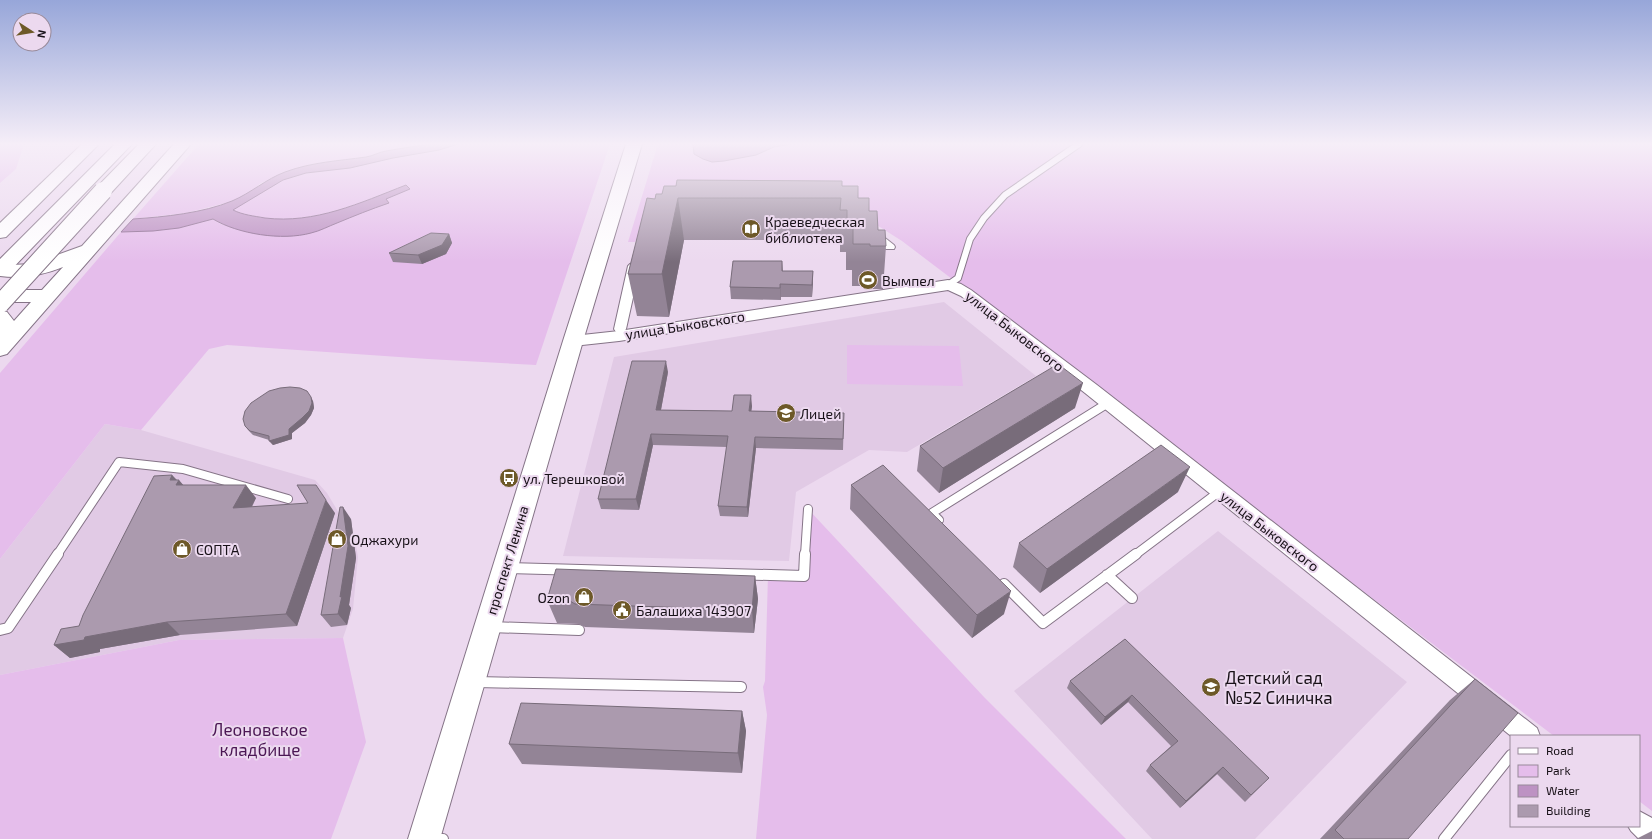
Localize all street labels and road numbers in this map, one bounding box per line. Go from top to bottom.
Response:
street label: улица Быковского [962,287,1068,375]
street label: улица Быковского [624,307,746,343]
street label: улица Быковского [1217,487,1323,575]
street label: проспект Ленина [482,503,532,617]

